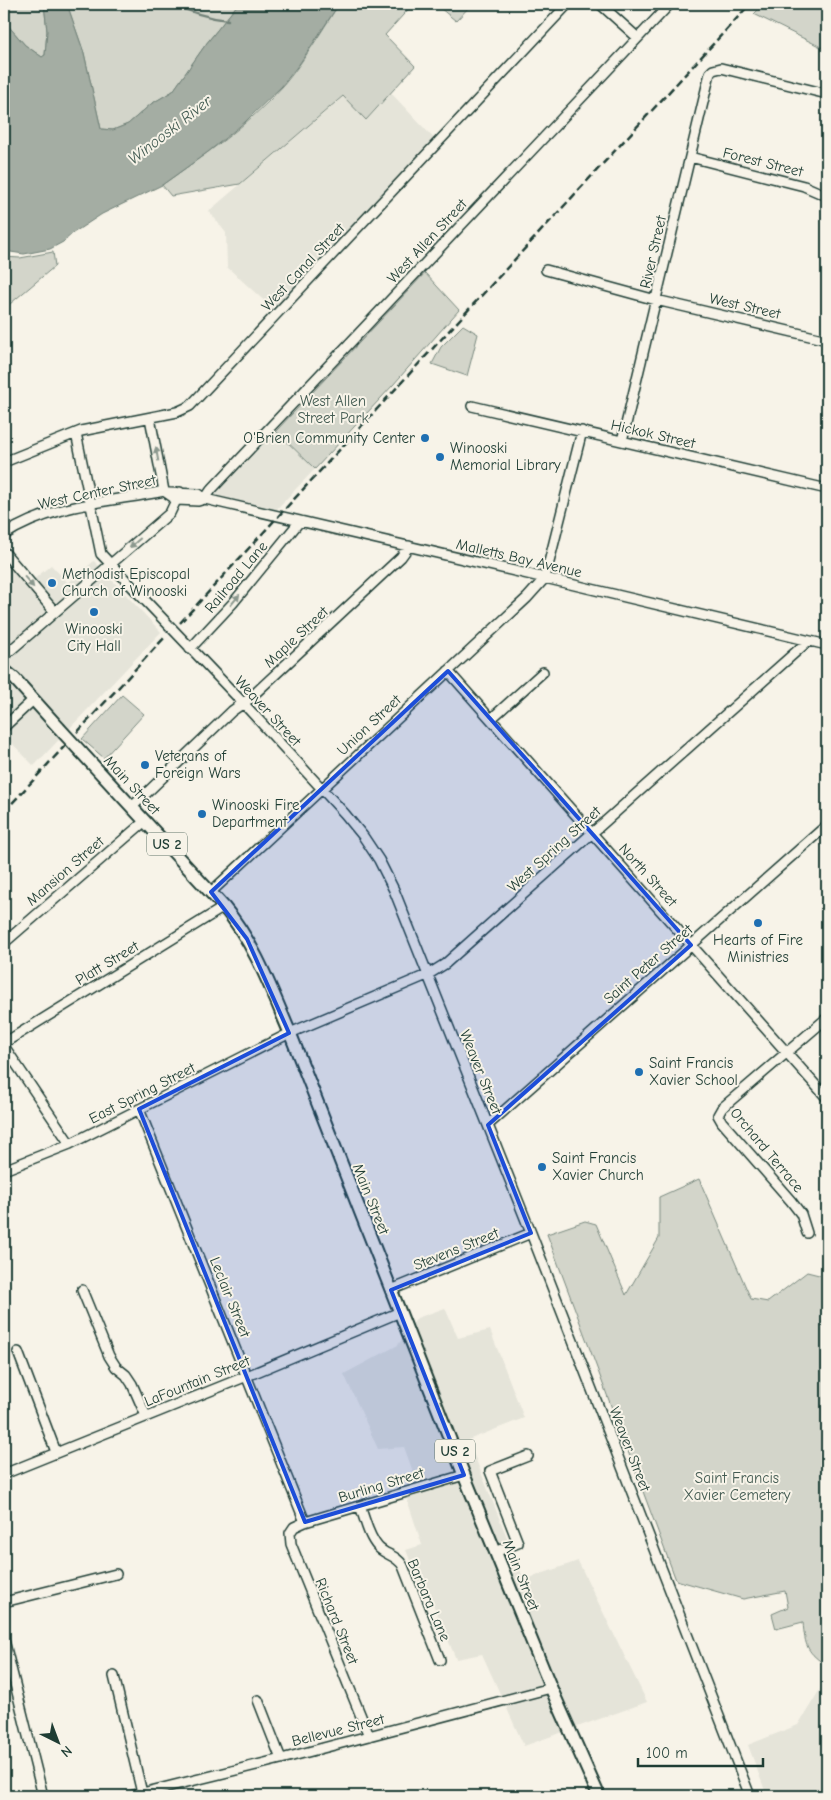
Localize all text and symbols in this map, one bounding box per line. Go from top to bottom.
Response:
water label: Winooski River [125,91,216,168]
street label: Forest Street [721,143,806,181]
street label: West Allen Street [383,195,471,287]
street label: River Street [636,213,670,290]
street label: West Canal Street [258,219,349,315]
street label: West Street [708,289,783,323]
park label: West Allen Street Park [297,392,369,427]
street label: Hickok Street [609,416,698,453]
place label: O'Brien Community Center [243,429,415,447]
marker: O'Brien Community Center [419,432,431,444]
place label: Winooski Memorial Library [450,439,561,474]
one-way arrow [152,446,160,462]
marker: Winooski Memorial Library [434,451,446,463]
street label: West Center Street [36,471,158,513]
street label: Malletts Bay Avenue [454,535,584,581]
one-way arrow [130,537,142,549]
street label: Railroad Lane [201,537,272,617]
place label: Methodist Episcopal Church of Winooski [62,565,190,600]
one-way arrow [24,575,35,588]
marker: Methodist Episcopal Church of Winooski [46,577,58,589]
one-way arrow [230,594,241,607]
street label: Maple Street [260,602,333,671]
marker: Winooski City Hall [88,606,100,618]
place label: Winooski City Hall [65,620,123,655]
street label: Weaver Street [231,672,305,750]
street label: Union Street [333,690,405,759]
place label: Veterans of Foreign Wars [155,747,241,782]
street label: Main Street [100,752,164,819]
marker: Veterans of Foreign Wars [139,759,151,771]
place label: Winooski Fire Department [212,796,300,831]
street label: West Spring Street [504,802,605,896]
marker: Winooski Fire Department [196,808,208,820]
street label: Mansion Street [22,832,108,910]
road number: US 2 [147,832,187,856]
street label: North Street [615,840,681,911]
marker: Hearts of Fire Ministries [752,917,764,929]
street label: Saint Peter Street [600,920,697,1008]
place label: Hearts of Fire Ministries [713,931,803,966]
street label: Platt Street [72,937,142,989]
street label: Weaver Street [456,1027,506,1117]
place label: Saint Francis Xavier School [649,1054,738,1089]
street label: East Spring Street [86,1058,199,1128]
marker: Saint Francis Xavier School [633,1066,645,1078]
street label: Orchard Terrace [726,1104,808,1196]
place label: Saint Francis Xavier Church [552,1149,644,1184]
street label: Main Street [349,1161,394,1238]
marker: Saint Francis Xavier Church [536,1161,548,1173]
street label: Stevens Street [411,1223,502,1274]
street label: Leclair Street [206,1254,255,1340]
street label: LaFountain Street [141,1351,253,1410]
street label: Weaver Street [606,1404,655,1495]
road number: US 2 [435,1440,475,1462]
street label: Burling Street [336,1463,427,1507]
park label: Saint Francis Xavier Cemetery [684,1469,791,1504]
street label: Main Street [499,1537,544,1614]
street label: Barbara Lane [404,1556,455,1644]
street label: Richard Street [312,1575,363,1667]
street label: Bellevue Street [290,1710,387,1750]
north arrow [32,1718,82,1768]
scale bar [638,1735,764,1767]
text: N [57,1742,75,1761]
text: 100 m [646,1744,688,1762]

